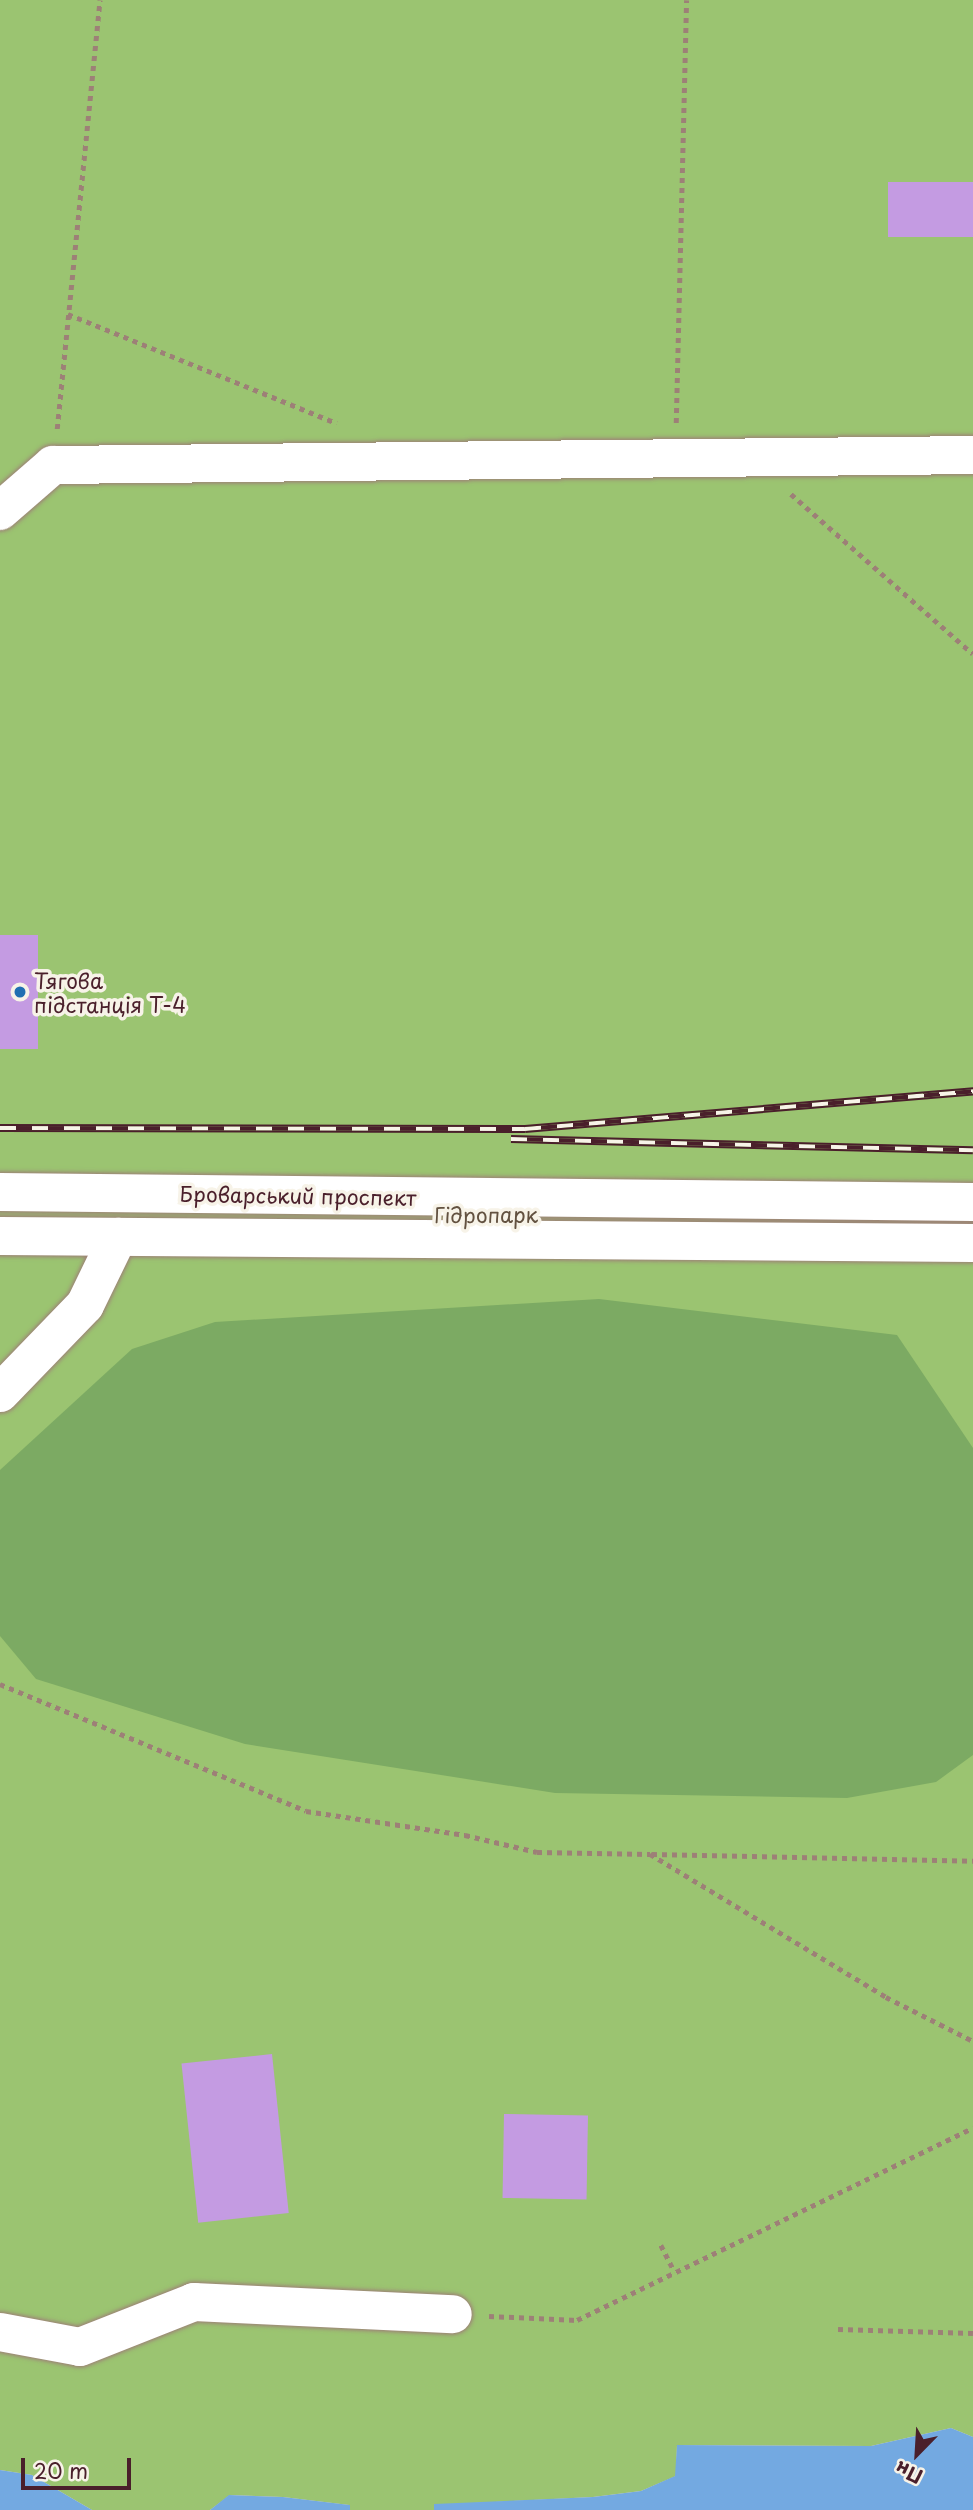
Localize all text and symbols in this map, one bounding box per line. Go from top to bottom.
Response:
place label: Тягова підстанція Т-4 [34,967,186,1017]
marker: Тягова підстанція Т-4 [12,984,28,1000]
street label: Броварський проспект [179,1180,417,1210]
park label: Гідропарк [434,1201,538,1227]
north arrow [882,2419,952,2489]
scale bar [24,2444,135,2488]
text: 20 m [34,2454,88,2486]
text: Пн [890,2455,927,2492]

